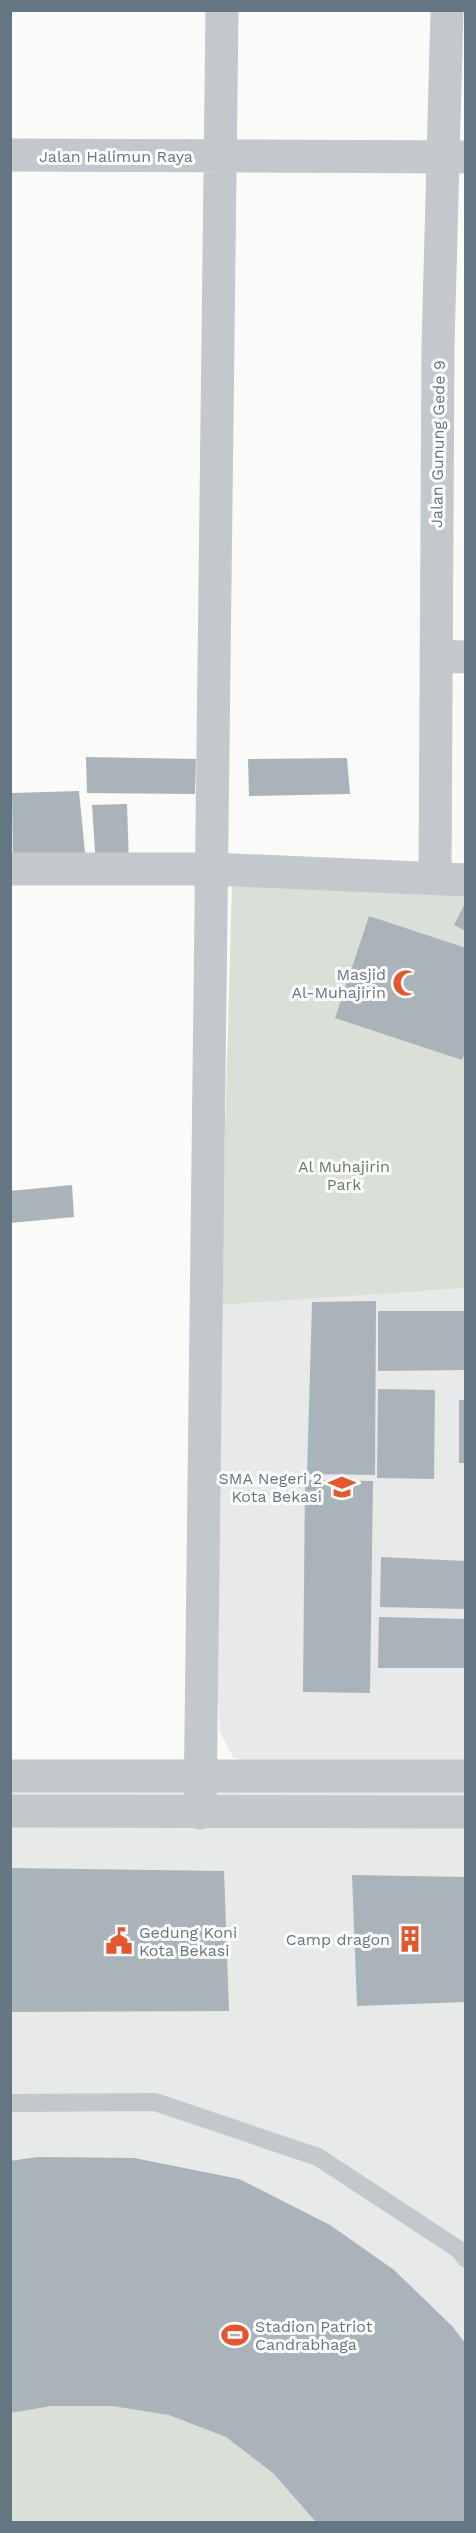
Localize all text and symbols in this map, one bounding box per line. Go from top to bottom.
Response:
street label: Jalan Halimun Raya [39,147,193,166]
street label: Jalan Gunung Gede 9 [427,360,449,528]
place label: Masjid Al-Muhajirin [291,965,386,1002]
mosque icon: Masjid Al-Muhajirin [391,968,421,998]
park label: Al Muhajirin Park [298,1157,390,1194]
place label: SMA Negeri 2 Kota Bekasi [219,1469,322,1506]
school or university icon: SMA Negeri 2 Kota Bekasi [327,1472,357,1502]
place label: Gedung Koni Kota Bekasi [139,1923,237,1960]
building icon: Camp dragon [395,1924,425,1954]
public building icon: Gedung Koni Kota Bekasi [104,1926,134,1956]
place label: Camp dragon [286,1930,390,1949]
place label: Stadion Patriot Candrabhaga [255,2317,373,2354]
sports icon: Stadion Patriot Candrabhaga [220,2320,250,2350]

